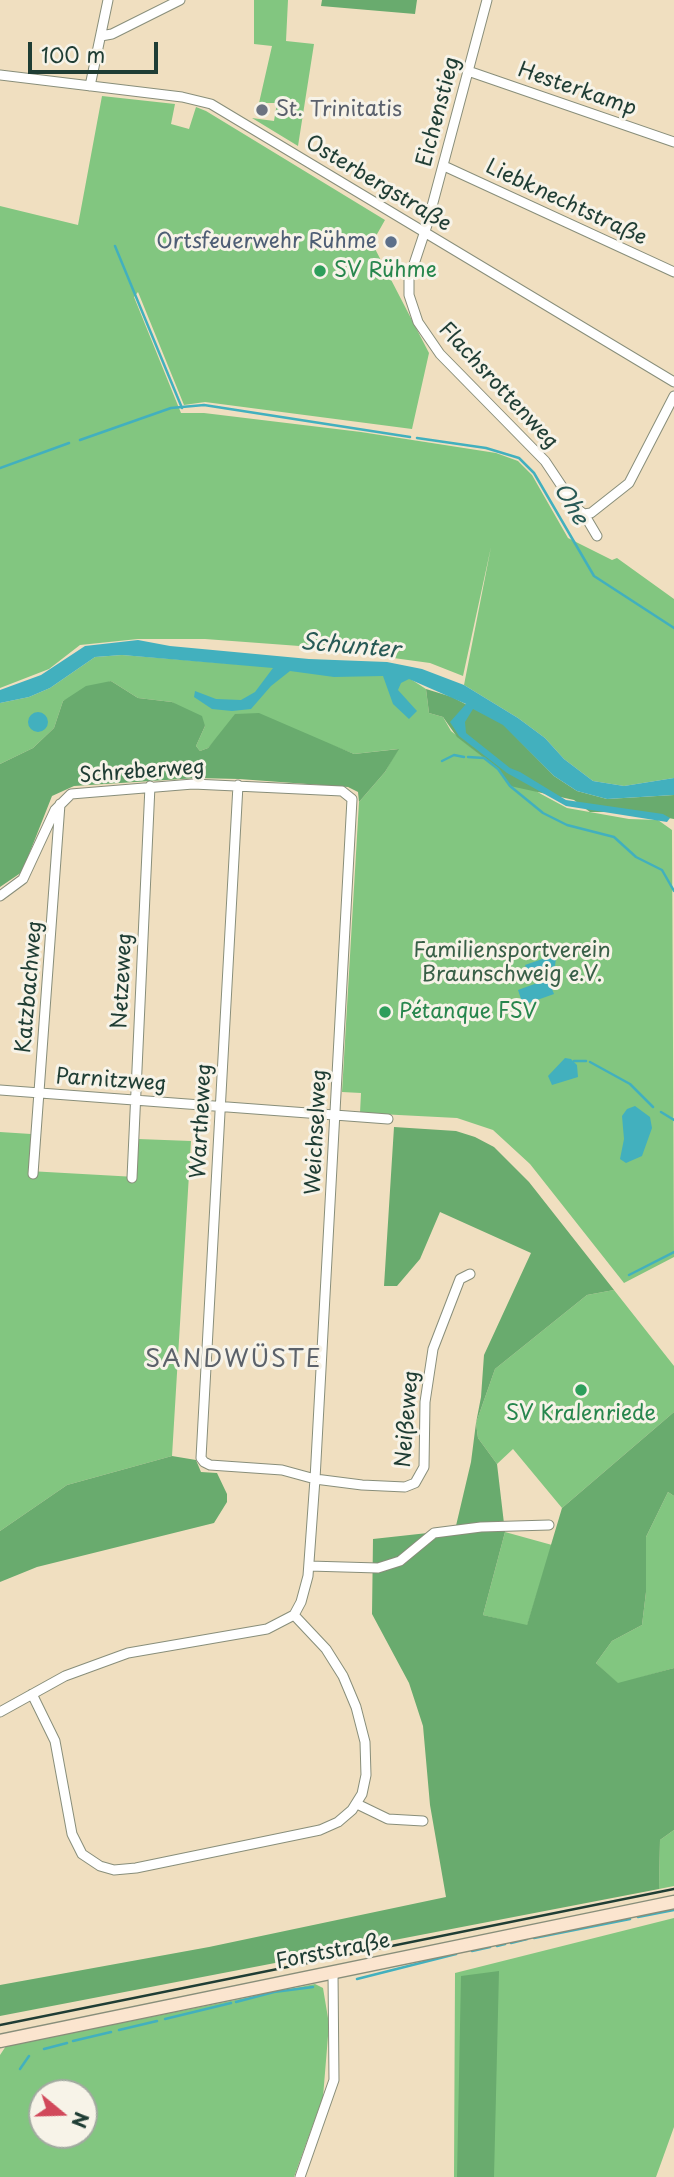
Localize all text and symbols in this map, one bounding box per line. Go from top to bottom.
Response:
scale bar [32,28,161,72]
text: 100 m [41,38,105,70]
street label: Eichenstieg [412,54,466,170]
street label: Hesterkamp [514,58,640,122]
place label: St. Trinitatis [276,97,402,123]
marker: St. Trinitatis [254,102,270,118]
street label: Osterbergstraße [300,130,456,238]
street label: Liebknechtstraße [481,155,651,251]
place label: Ortsfeuerwehr Rühme [156,229,377,255]
marker: Ortsfeuerwehr Rühme [383,234,399,250]
place label: SV Rühme [334,258,437,284]
marker: SV Rühme [312,263,328,279]
street label: Flachsrottenweg [433,317,563,455]
water label: Ohe [547,478,593,530]
water label: Schunter [299,629,401,665]
street label: Schreberweg [78,755,206,789]
street label: Katzbachweg [12,920,48,1054]
street label: Netzeweg [108,932,138,1030]
park label: Familiensportverein Braunschweig e.V. [413,938,611,988]
place label: Pétanque FSV [399,999,537,1025]
marker: Pétanque FSV [377,1004,393,1020]
street label: Wartheweg [186,1063,218,1179]
street label: Parnitzweg [55,1065,167,1097]
street label: Weichselweg [301,1068,333,1196]
district label: SANDWÜSTE [145,1346,323,1374]
street label: Neißeweg [391,1369,425,1469]
marker: SV Kralenriede [573,1382,589,1398]
place label: SV Kralenriede [506,1401,656,1427]
street label: Forststraße [274,1929,392,1975]
north arrow [28,2079,98,2149]
text: N [65,2109,97,2132]

